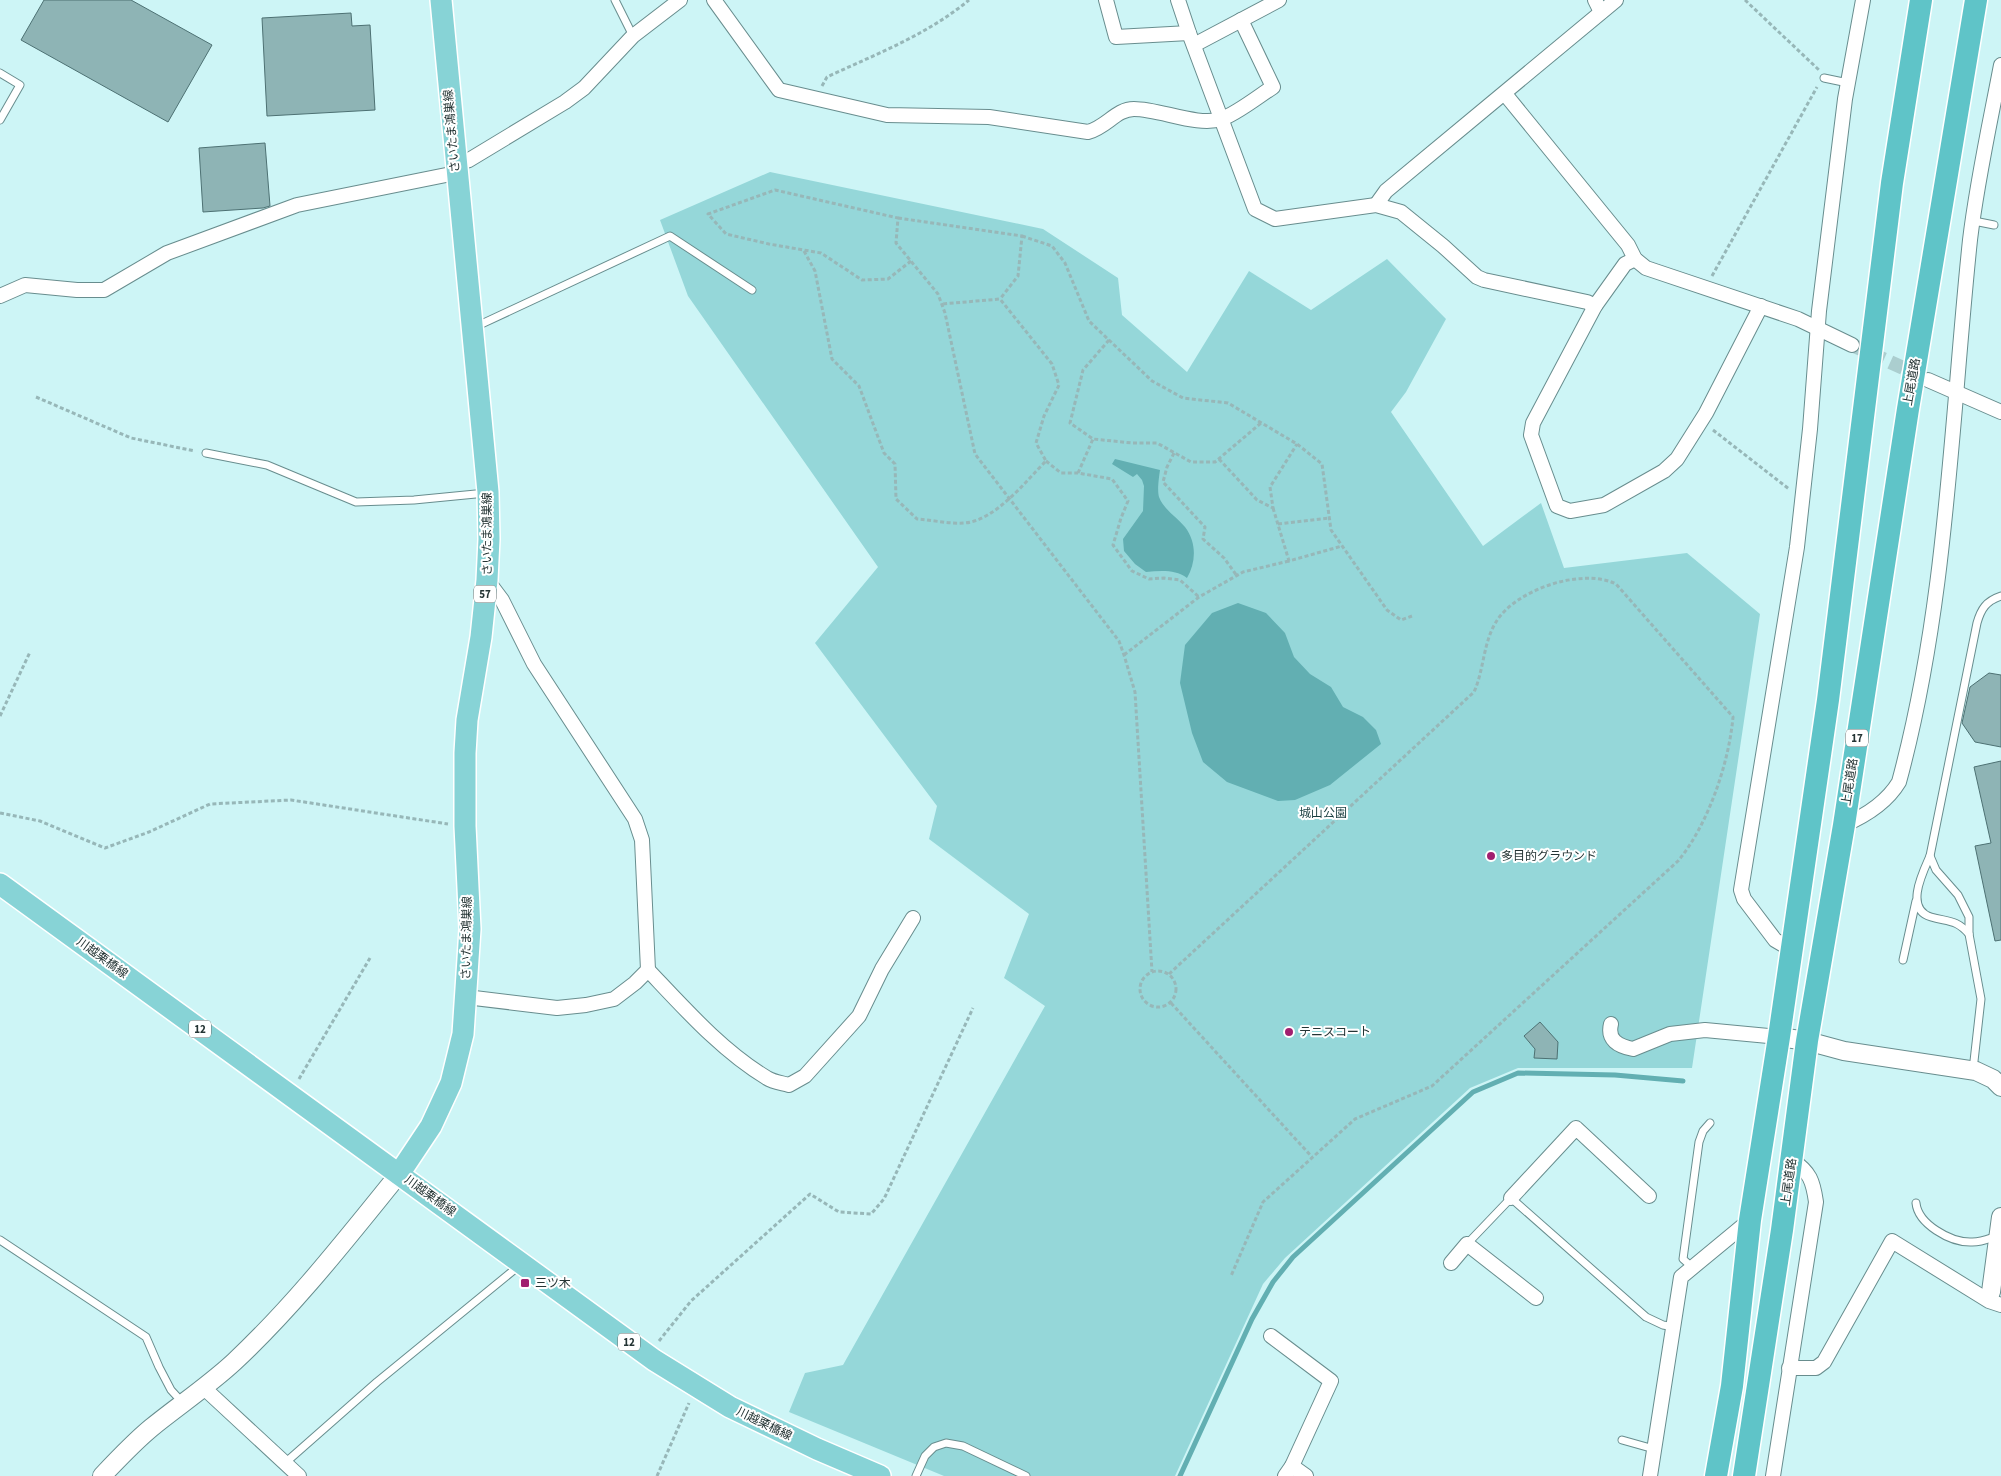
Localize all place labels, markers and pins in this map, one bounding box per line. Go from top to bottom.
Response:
place label: 多目的グラウンド [1501,848,1597,865]
marker: 多目的グラウンド [1485,850,1497,862]
place label: テニスコート [1299,1024,1371,1041]
marker: テニスコート [1283,1026,1295,1038]
place label: 三ツ木 [535,1275,571,1292]
marker: 三ツ木 [519,1277,531,1289]

